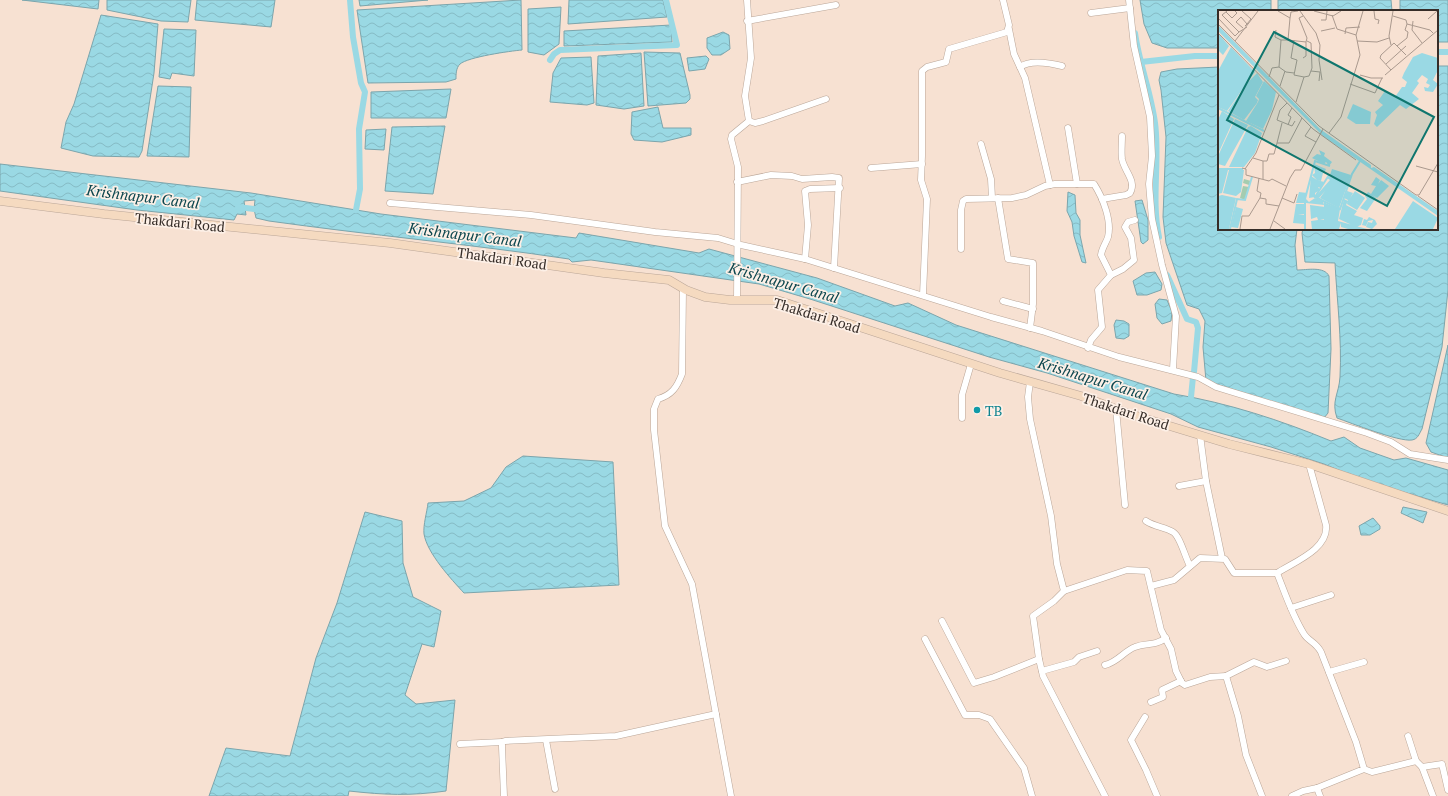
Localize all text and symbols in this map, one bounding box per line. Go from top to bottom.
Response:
inset map [1218,10,1438,230]
water label: Krishnapur Canal [85,179,201,213]
street label: Thakdari Road [134,208,226,236]
water label: Krishnapur Canal [407,217,523,251]
street label: Thakdari Road [456,242,548,274]
water label: Krishnapur Canal [726,256,842,307]
street label: Thakdari Road [771,293,863,337]
water label: Krishnapur Canal [1035,352,1151,404]
street label: Thakdari Road [1080,388,1172,434]
place label: TB [985,401,1002,420]
marker: TB [972,405,982,415]

